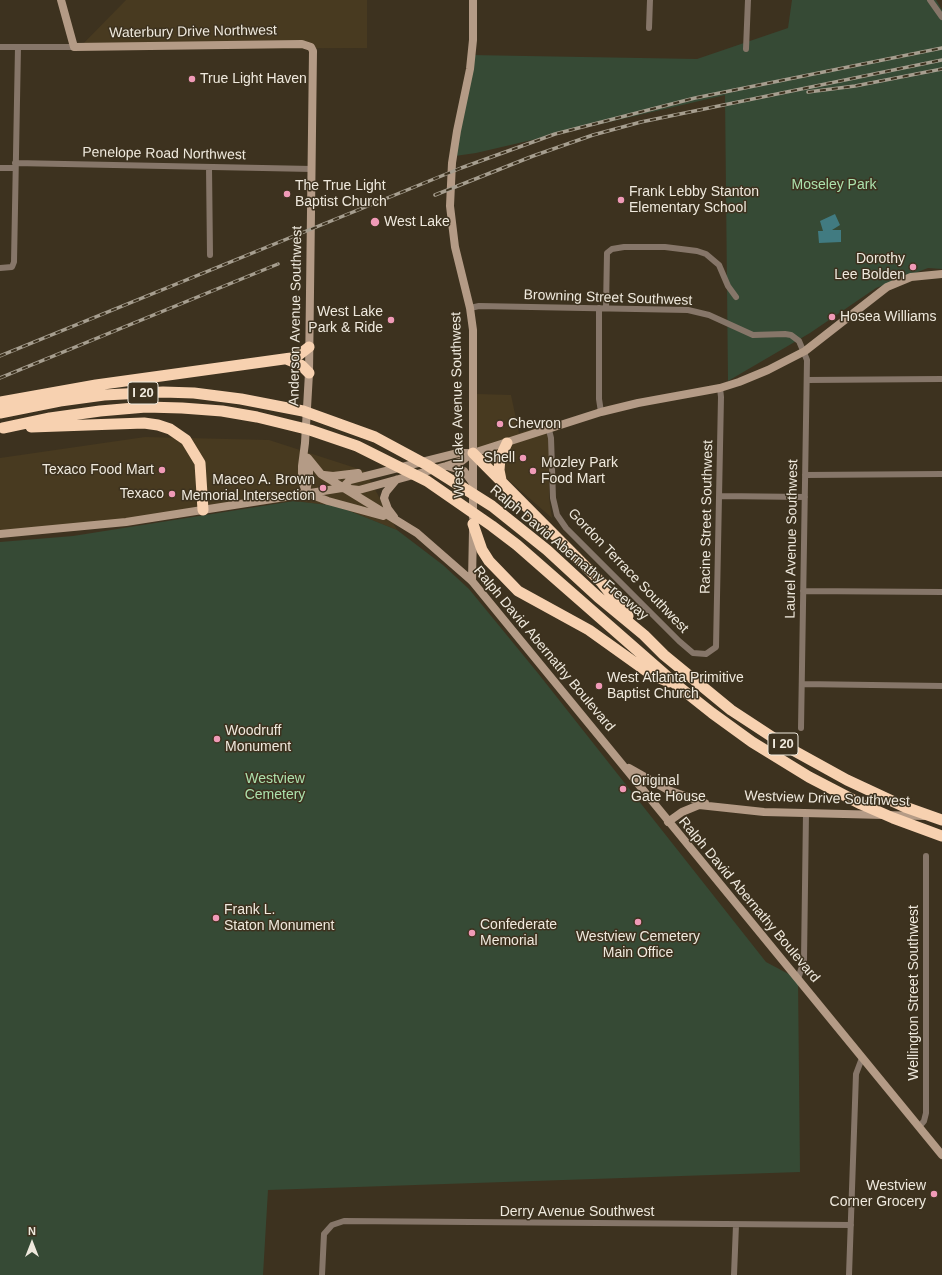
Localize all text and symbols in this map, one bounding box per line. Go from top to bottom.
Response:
street label: Waterbury Drive Northwest [109,22,277,42]
place label: True Light Haven [200,71,307,87]
marker: True Light Haven [187,74,197,84]
street label: Penelope Road Northwest [82,144,246,164]
park label: Moseley Park [792,177,876,193]
place label: The True Light Baptist Church [295,178,387,210]
place label: Frank Lebby Stanton Elementary School [629,184,759,216]
marker: The True Light Baptist Church [282,189,292,199]
marker: Frank Lebby Stanton Elementary School [616,195,626,205]
place label: West Lake [384,214,450,230]
marker: West Lake [369,216,381,228]
street label: Anderson Avenue Southwest [286,226,306,406]
place label: Dorothy Lee Bolden [834,251,905,284]
marker: Dorothy Lee Bolden [908,262,918,272]
street label: Browning Street Southwest [523,287,693,309]
place label: West Lake Park & Ride [308,304,383,336]
place label: Hosea Williams [840,309,936,325]
street label: West Lake Avenue Southwest [448,312,468,498]
marker: Hosea Williams [827,312,837,322]
marker: West Lake Park & Ride [386,315,396,325]
road number: I 20 [128,382,158,404]
place label: Chevron [508,416,561,432]
marker: Chevron [495,419,505,429]
street label: Racine Street Southwest [697,440,717,594]
place label: Shell [484,450,515,466]
marker: Shell [518,453,528,463]
place label: Mozley Park Food Mart [541,455,618,488]
street label: Laurel Avenue Southwest [782,459,802,619]
place label: Texaco Food Mart [42,462,154,478]
marker: Texaco Food Mart [157,465,167,475]
marker: Mozley Park Food Mart [528,466,538,476]
place label: Maceo A. Brown Memorial Intersection [181,472,315,504]
street label: Ralph David Abernathy Freeway [486,482,652,624]
marker: Maceo A. Brown Memorial Intersection [318,483,328,493]
place label: Texaco [120,486,164,502]
marker: Texaco [167,489,177,499]
street label: Gordon Terrace Southwest [564,505,692,637]
street label: Ralph David Abernathy Boulevard [470,563,618,735]
place label: West Atlanta Primitive Baptist Church [607,670,744,702]
marker: West Atlanta Primitive Baptist Church [594,681,604,691]
place label: Woodruff Monument [225,723,291,756]
road number: I 20 [768,733,798,755]
marker: Woodruff Monument [212,734,222,744]
park label: Westview Cemetery [245,771,305,804]
place label: Original Gate House [631,773,706,806]
marker: Original Gate House [618,784,628,794]
street label: Westview Drive Southwest [744,788,910,810]
street label: Ralph David Abernathy Boulevard [675,814,823,986]
place label: Frank L. Staton Monument [224,902,335,934]
street label: Wellington Street Southwest [906,905,922,1081]
marker: Frank L. Staton Monument [211,913,221,923]
place label: Confederate Memorial [480,917,557,950]
marker: Westview Cemetery Main Office [633,917,643,927]
marker: Confederate Memorial [467,928,477,938]
place label: Westview Cemetery Main Office [576,929,700,962]
place label: Westview Corner Grocery [830,1178,926,1210]
marker: Westview Corner Grocery [929,1189,939,1199]
street label: Derry Avenue Southwest [500,1204,654,1220]
north arrow [12,1223,52,1263]
text: N [28,1225,36,1237]

